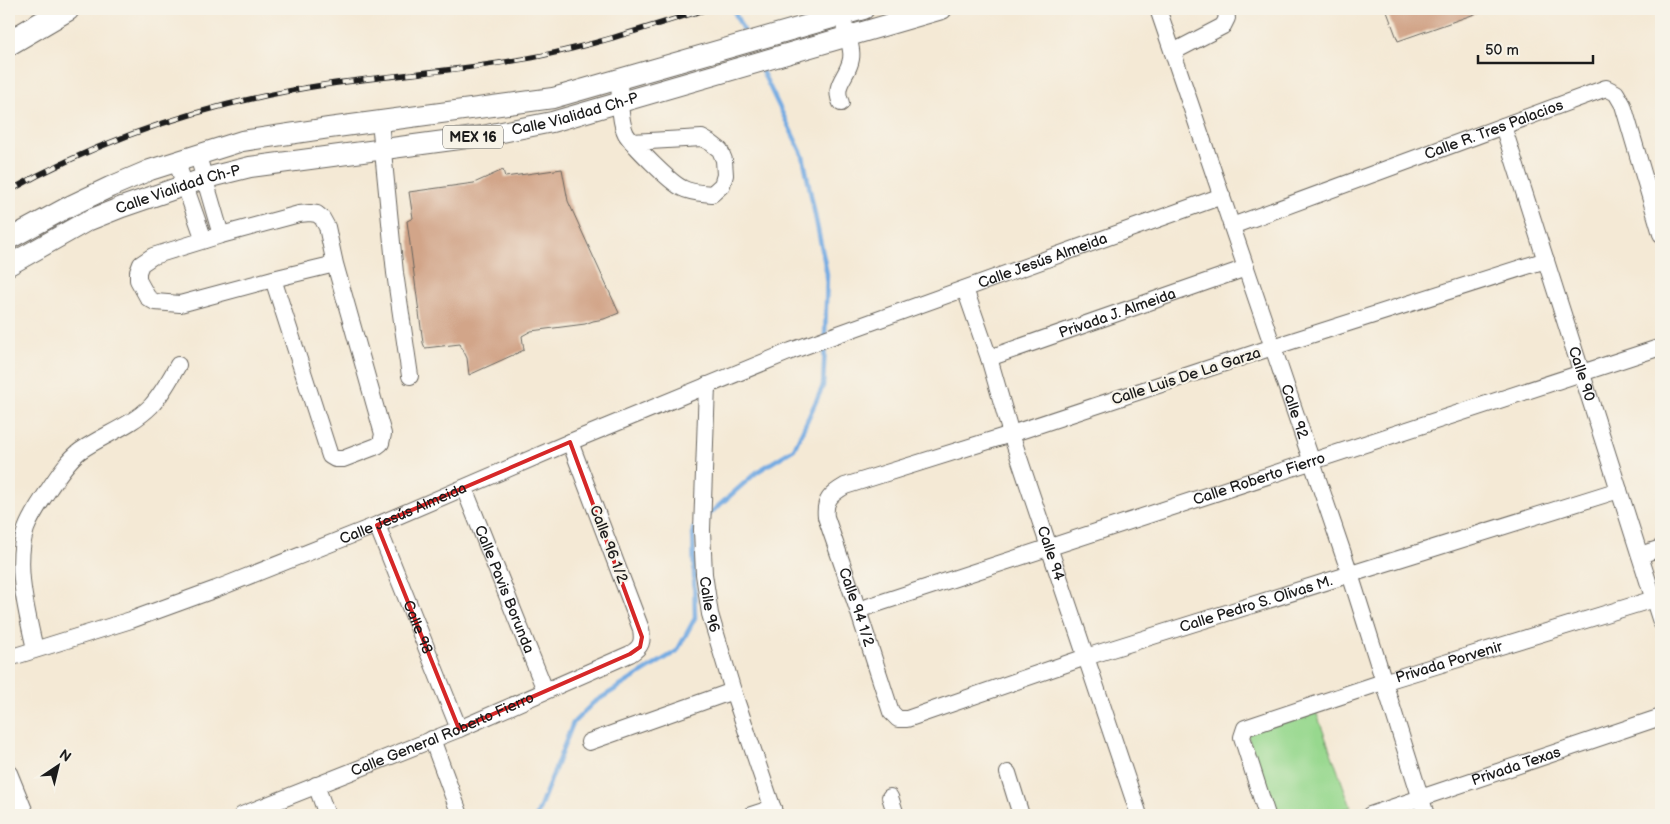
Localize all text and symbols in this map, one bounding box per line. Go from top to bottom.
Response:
scale bar [1478,32,1592,64]
text: 50 m [1485,41,1519,60]
street label: Calle Vialidad Ch-P [510,88,641,140]
street label: Calle R. Tres Palacios [1422,95,1566,164]
road number: MEX 16 [443,125,503,148]
street label: Calle Vialidad Ch-P [113,161,243,219]
street label: Calle Jesús Almeida [976,229,1110,293]
street label: Privada J. Almeida [1057,284,1179,343]
street label: Calle Luis De La Garza [1109,343,1263,410]
street label: Calle 90 [1564,344,1599,404]
street label: Calle 92 [1276,382,1312,441]
street label: Calle Roberto Fierro [1191,449,1328,510]
street label: Calle Jesús Almeida [337,479,470,549]
street label: Calle 96 1/2 [585,502,632,586]
street label: Calle Pavis Borunda [470,522,538,656]
street label: Calle 94 [1033,524,1069,583]
street label: Calle 94 1/2 [834,565,878,649]
street label: Calle Pedro S. Olivas M. [1177,571,1335,637]
street label: Calle 96 [694,575,724,635]
street label: Calle 98 [398,598,437,657]
street label: Privada Porvenir [1394,637,1506,688]
street label: Calle General Roberto Fierro [348,688,537,781]
north arrow [32,742,82,792]
street label: Privada Texas [1469,742,1564,790]
text: N [56,746,74,766]

